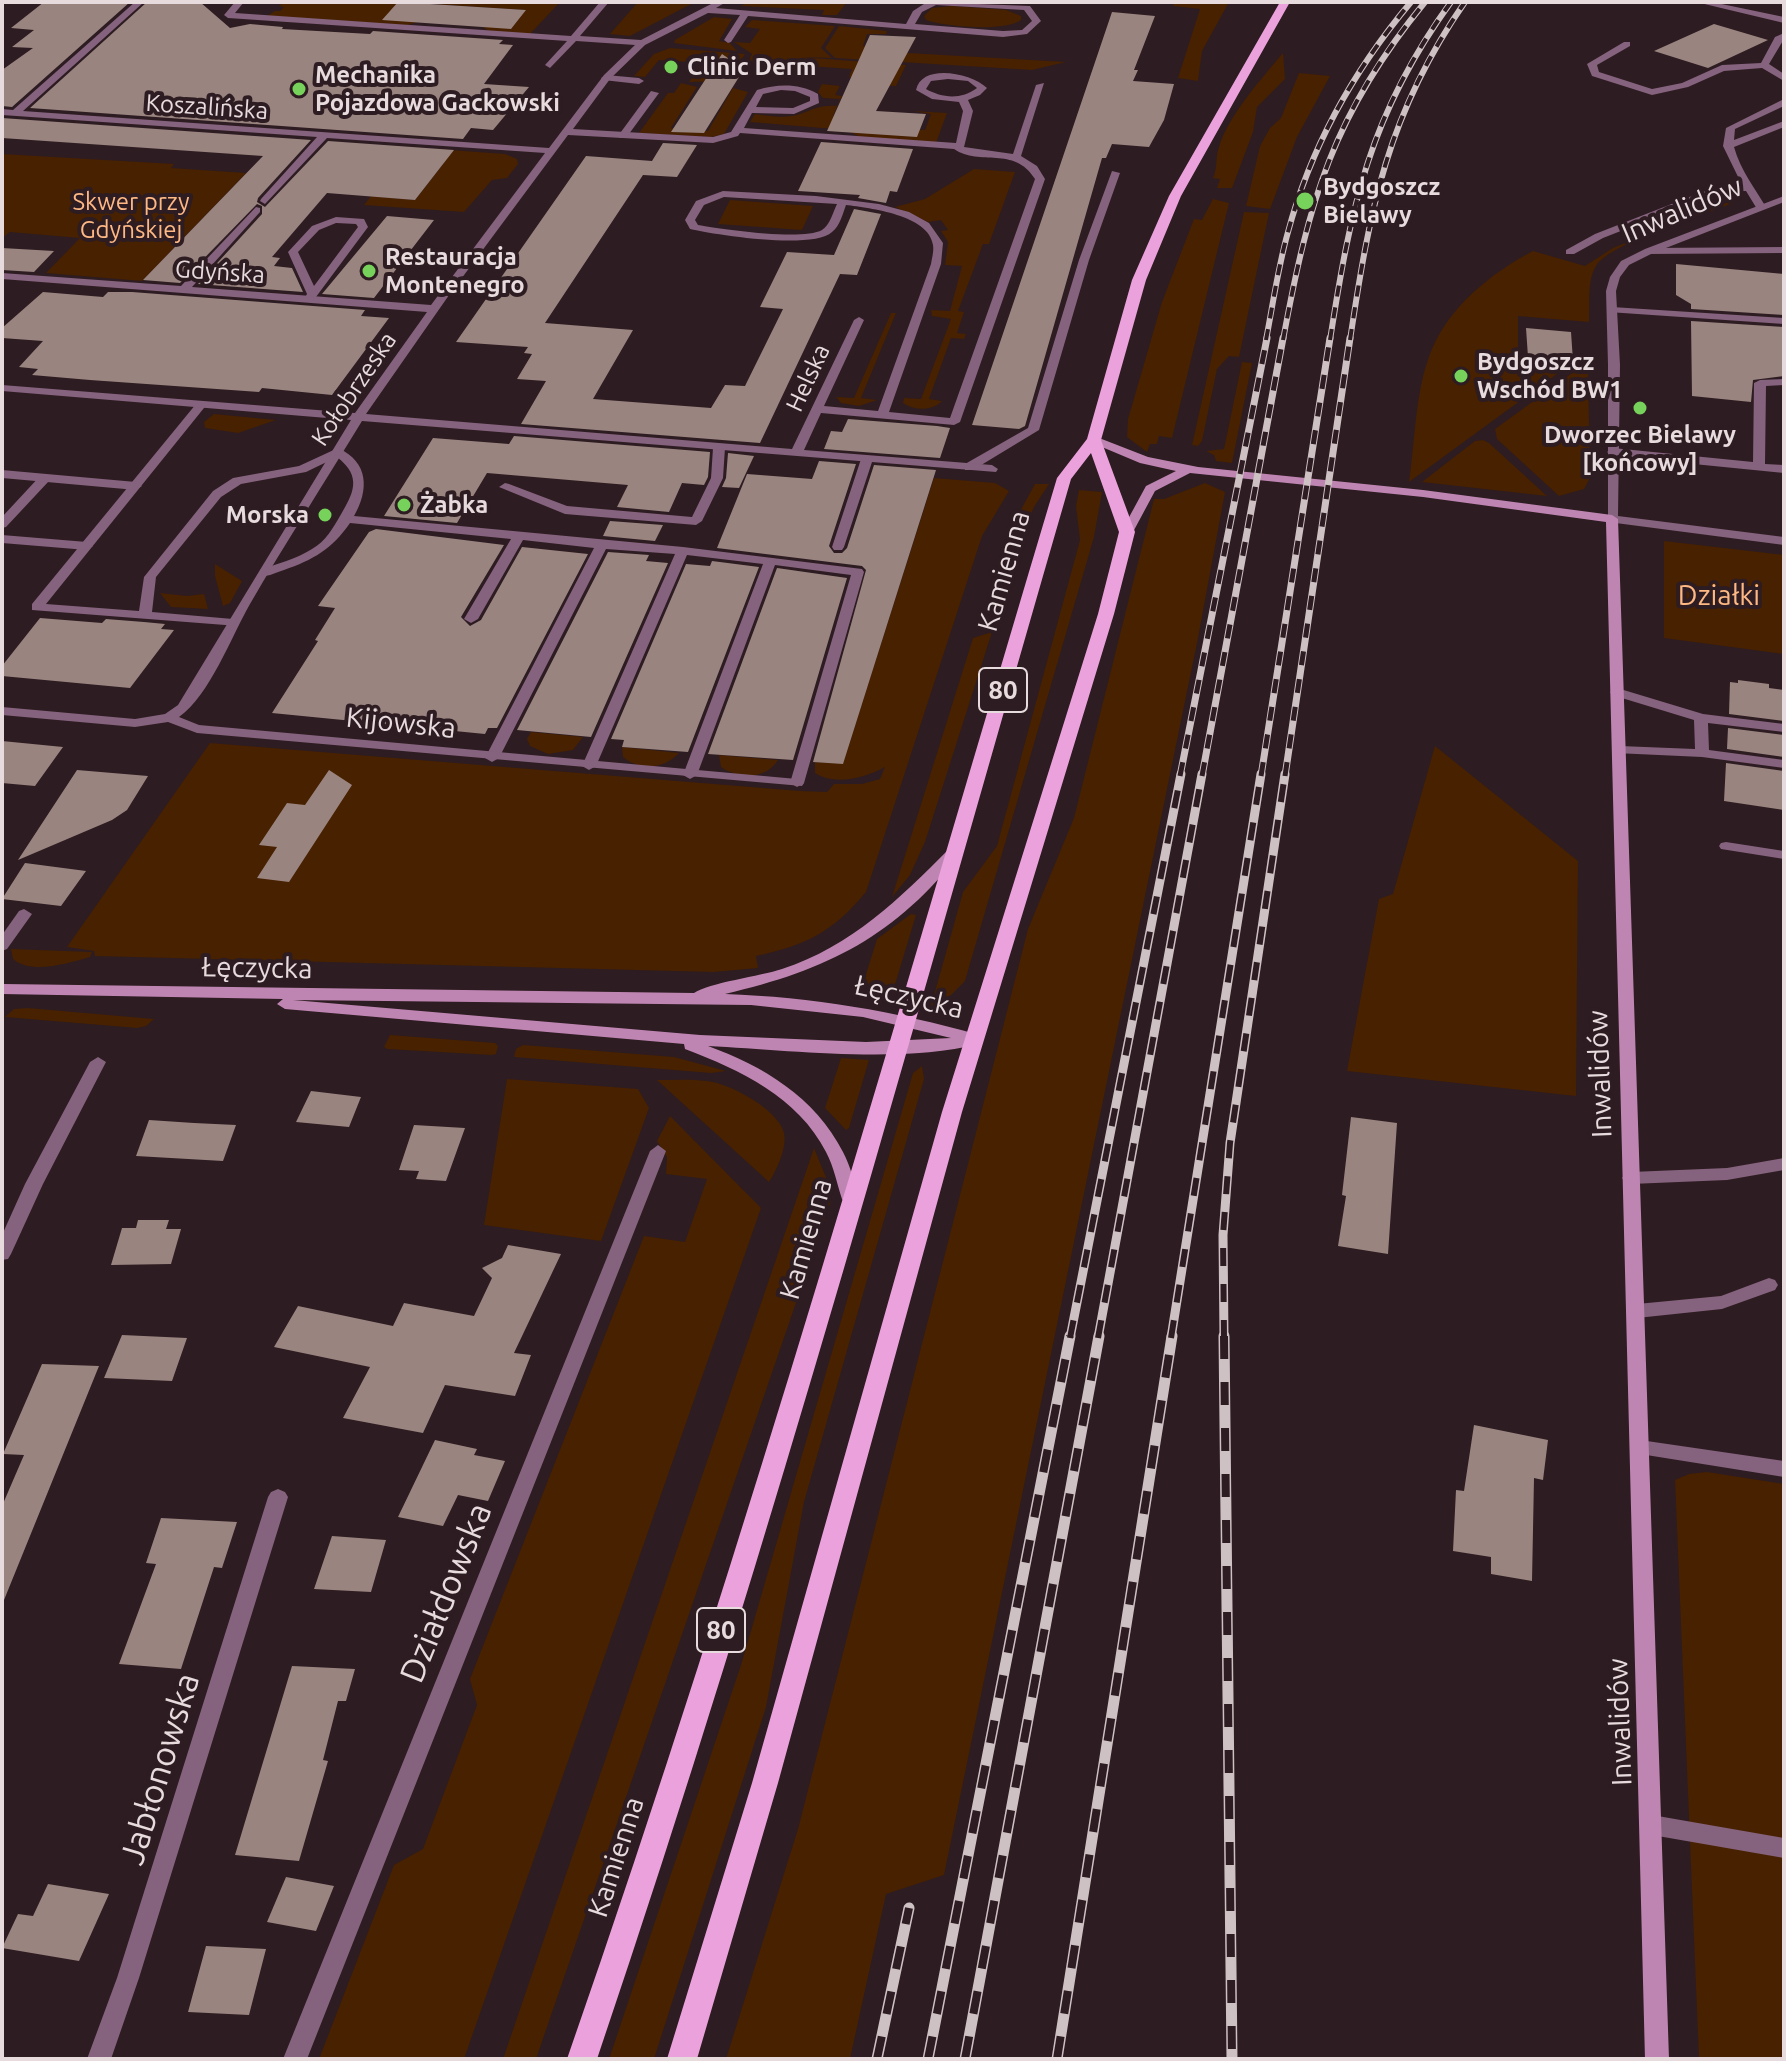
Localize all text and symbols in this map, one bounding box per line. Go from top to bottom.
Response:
place label: Clinic Derm [687,53,816,81]
marker: Clinic Derm [662,58,680,76]
place label: Mechanika Pojazdowa Gackowski [315,61,560,117]
marker: Mechanika Pojazdowa Gackowski [290,80,308,98]
street label: Koszalińska [145,88,269,126]
street label: Inwalidów [1617,170,1747,250]
place label: Bydgoszcz Bielawy [1323,173,1440,229]
park label: Skwer przy Gdyńskiej [73,188,189,244]
marker: Bydgoszcz Bielawy [1294,190,1316,212]
place label: Restauracja Montenegro [385,243,525,299]
street label: Gdyńska [174,254,266,290]
marker: Restauracja Montenegro [360,262,378,280]
street label: Kołobrzeska [305,327,403,451]
street label: Helska [780,340,836,416]
place label: Bydgoszcz Wschód BW1 [1477,348,1623,404]
marker: Bydgoszcz Wschód BW1 [1452,367,1470,385]
marker: Dworzec Bielawy [końcowy] [1631,399,1649,417]
place label: Dworzec Bielawy [końcowy] [1544,421,1736,477]
place label: Żabka [420,491,488,519]
marker: Żabka [395,496,413,514]
place label: Morska [226,501,309,529]
marker: Morska [316,506,334,524]
street label: Kamienna [971,507,1037,635]
park label: Działki [1678,579,1760,613]
road number: 80 [979,668,1027,712]
street label: Kijowska [345,701,457,745]
street label: Łęczycka [201,950,313,986]
street label: Łęczycka [851,968,967,1026]
street label: Inwalidów [1581,1010,1619,1138]
street label: Kamienna [773,1175,839,1303]
street label: Działdowska [392,1497,500,1689]
road number: 80 [697,1608,745,1652]
street label: Inwalidów [1601,1658,1639,1786]
street label: Jabłonowska [112,1668,208,1870]
street label: Kamienna [581,1793,651,1921]

